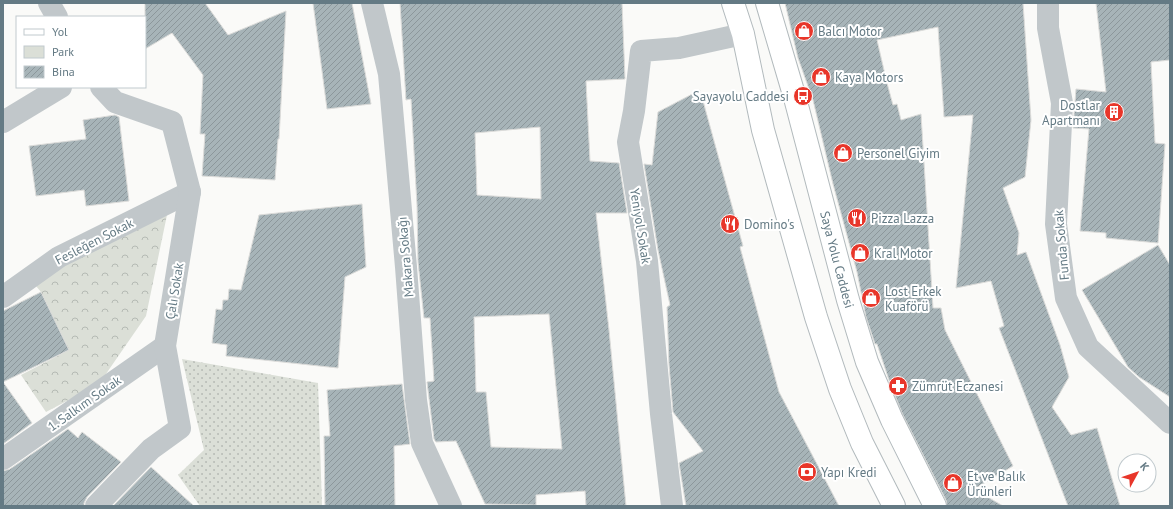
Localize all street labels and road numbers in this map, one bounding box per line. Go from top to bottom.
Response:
street label: Yeniyol Sokak [626,187,655,266]
street label: Funda Sokak [1050,208,1073,281]
street label: Saya Yolu Caddesi [816,209,858,310]
street label: Fesleğen Sokak [52,214,137,269]
street label: Makara Sokağı [394,216,417,298]
street label: Çalı Sokak [162,261,187,321]
street label: 1. Salkım Sokak [44,371,125,435]

